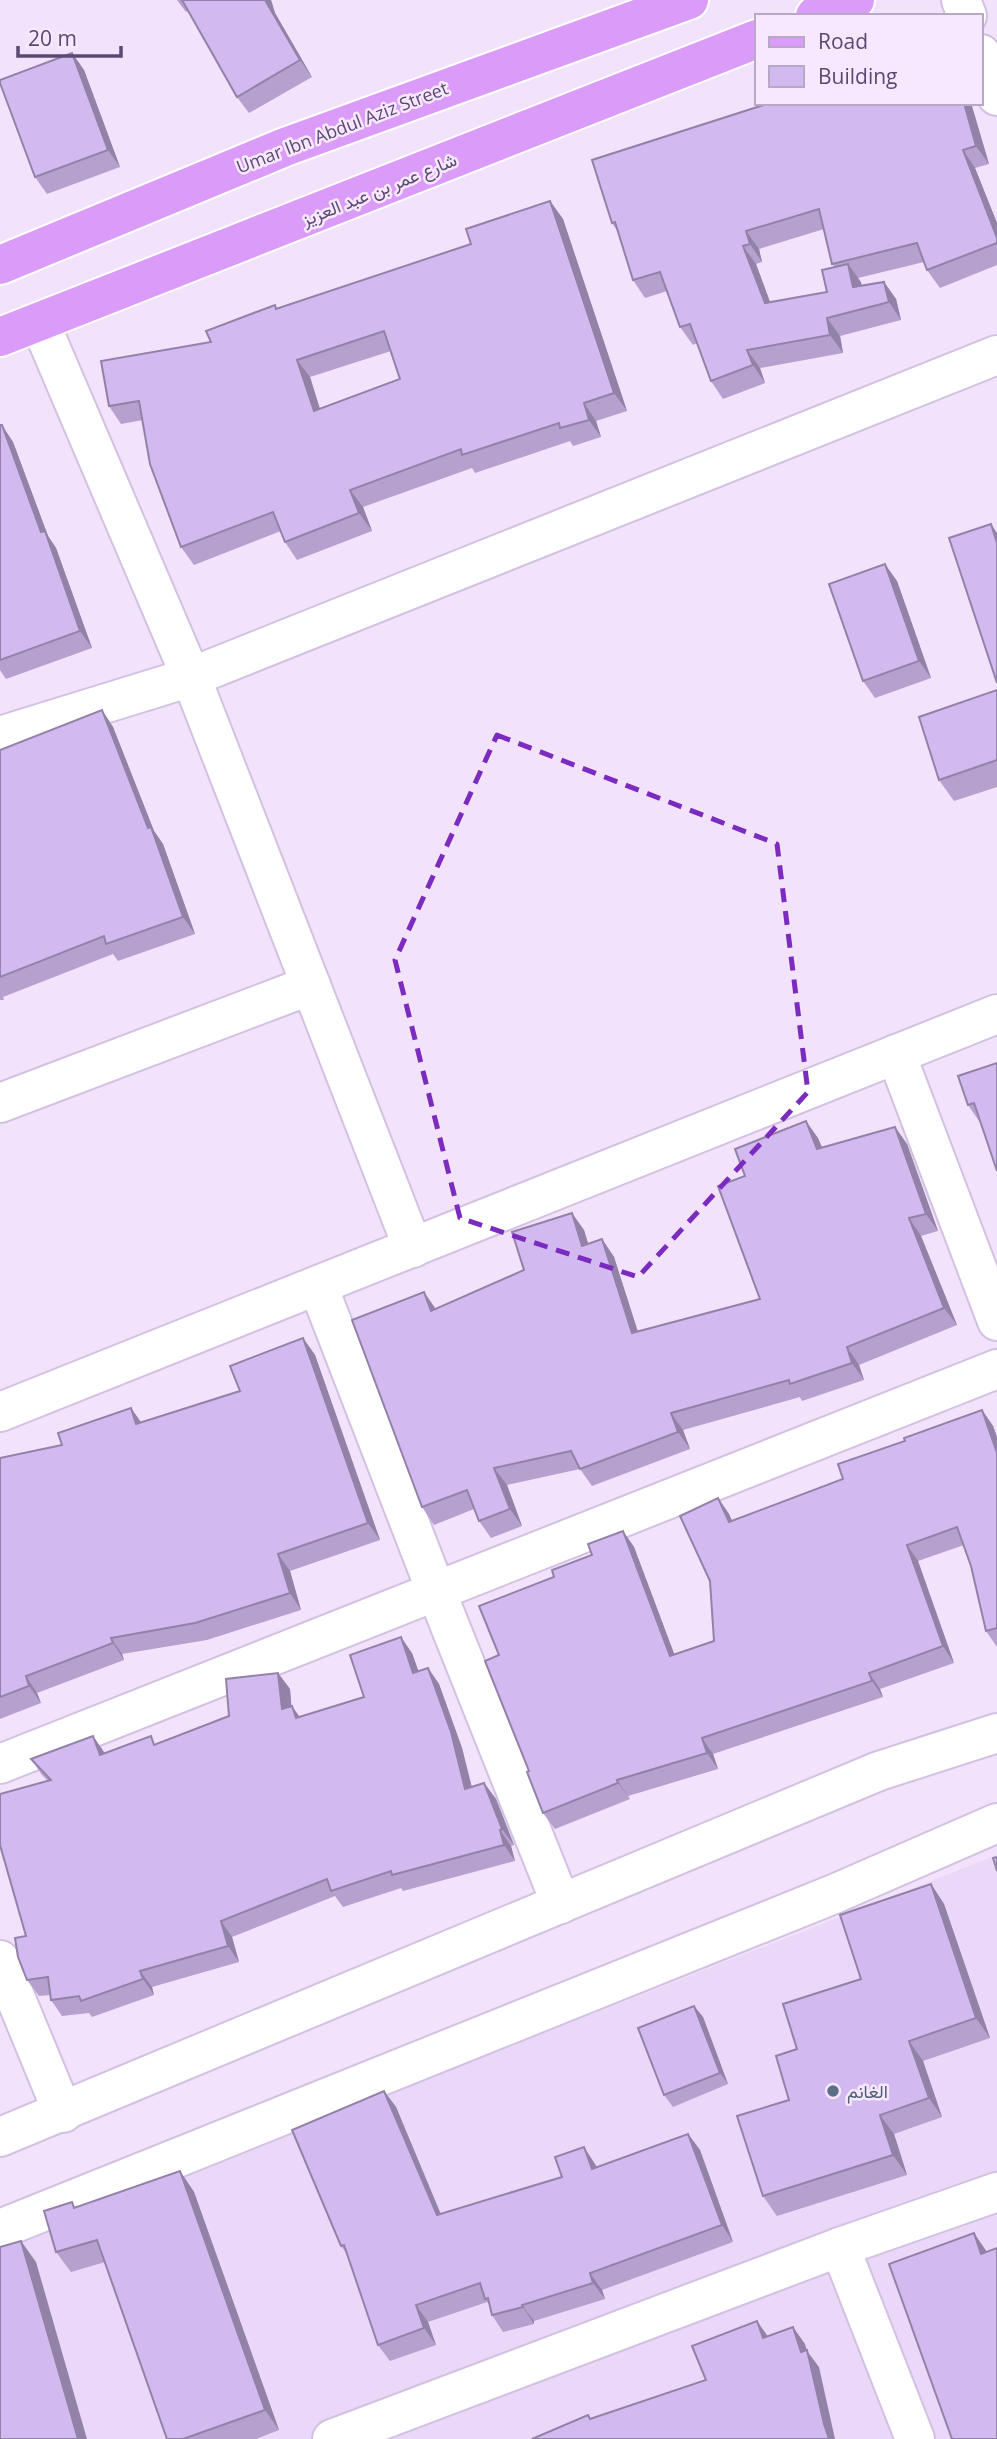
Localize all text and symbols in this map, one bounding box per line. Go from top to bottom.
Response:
scale bar [18,14,121,58]
legend [755,14,983,105]
text: 20 m [28,24,77,52]
text: Road [818,27,868,55]
text: Building [818,62,897,90]
street label: Umar Ibn Abdul Aziz Street [233,75,451,179]
street label: شارع عمر بن عبد العزيز [297,147,460,232]
place label: الغانم [847,2079,888,2104]
marker: الغانم [825,2083,841,2099]

